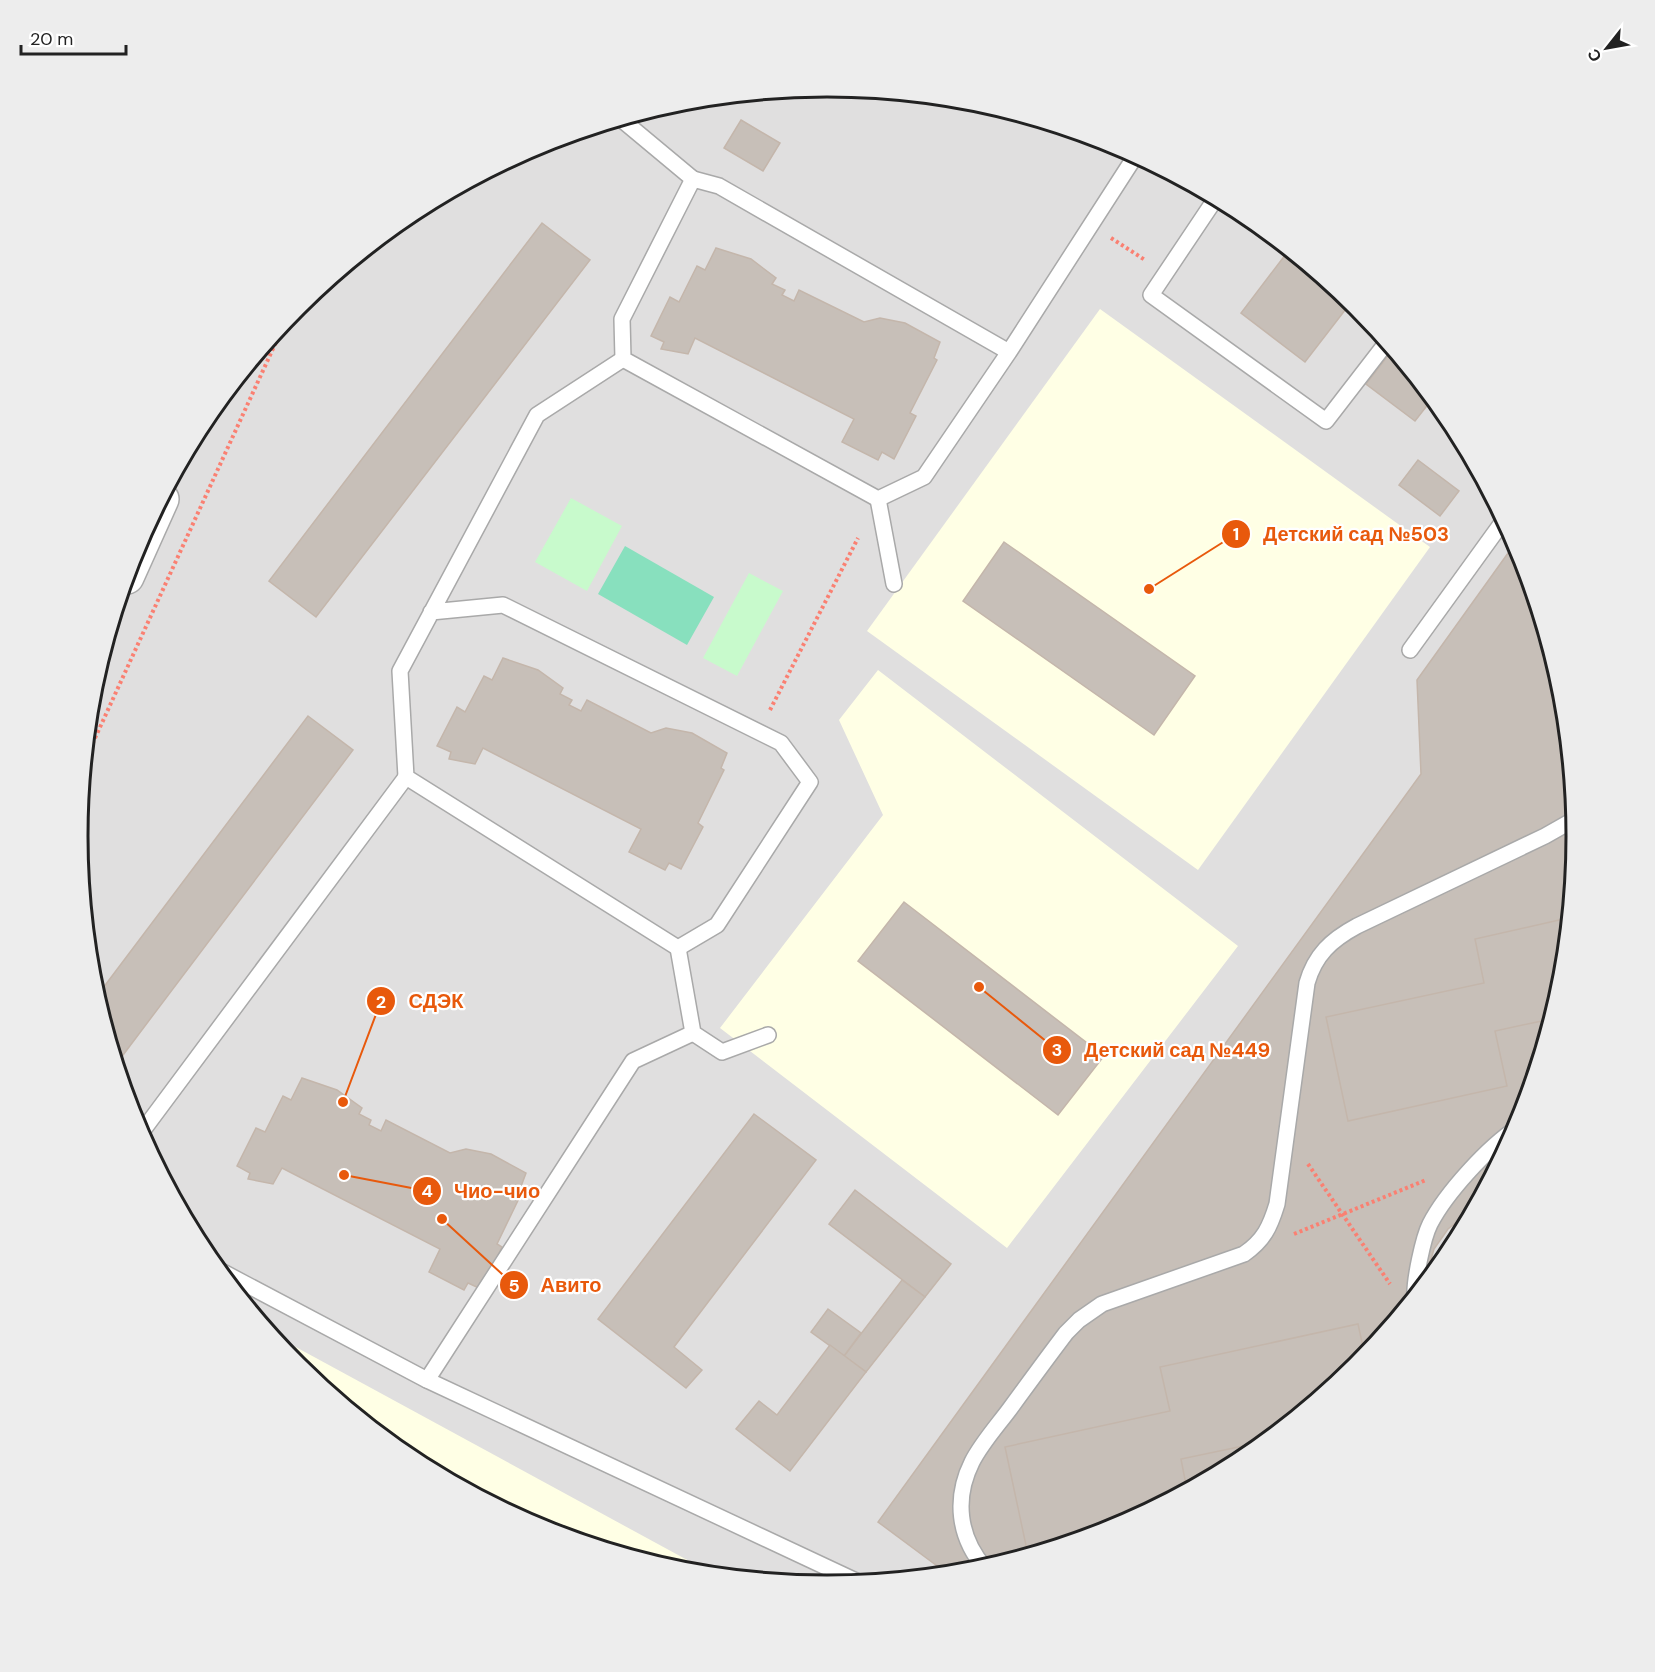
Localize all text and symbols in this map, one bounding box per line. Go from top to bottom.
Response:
scale bar [21,18,126,56]
north arrow [1577,18,1637,78]
text: 20 m [30,27,73,51]
text: С [1582,45,1607,66]
callout: Детский сад №503 [1221,515,1461,553]
text: Детский сад №503 [1263,521,1449,547]
text: 1 [1233,522,1239,546]
callout: СДЭК [366,982,475,1020]
text: СДЭК [409,988,464,1014]
text: 2 [376,990,386,1014]
callout: Детский сад №449 [1042,1031,1282,1069]
text: Детский сад №449 [1084,1037,1270,1063]
text: 3 [1052,1038,1062,1062]
callout: Чио-чио [412,1172,552,1210]
text: Чио-чио [454,1178,540,1204]
text: 4 [421,1179,433,1203]
callout: Авито [499,1266,614,1304]
text: Авито [541,1272,601,1298]
text: 5 [508,1274,520,1298]

